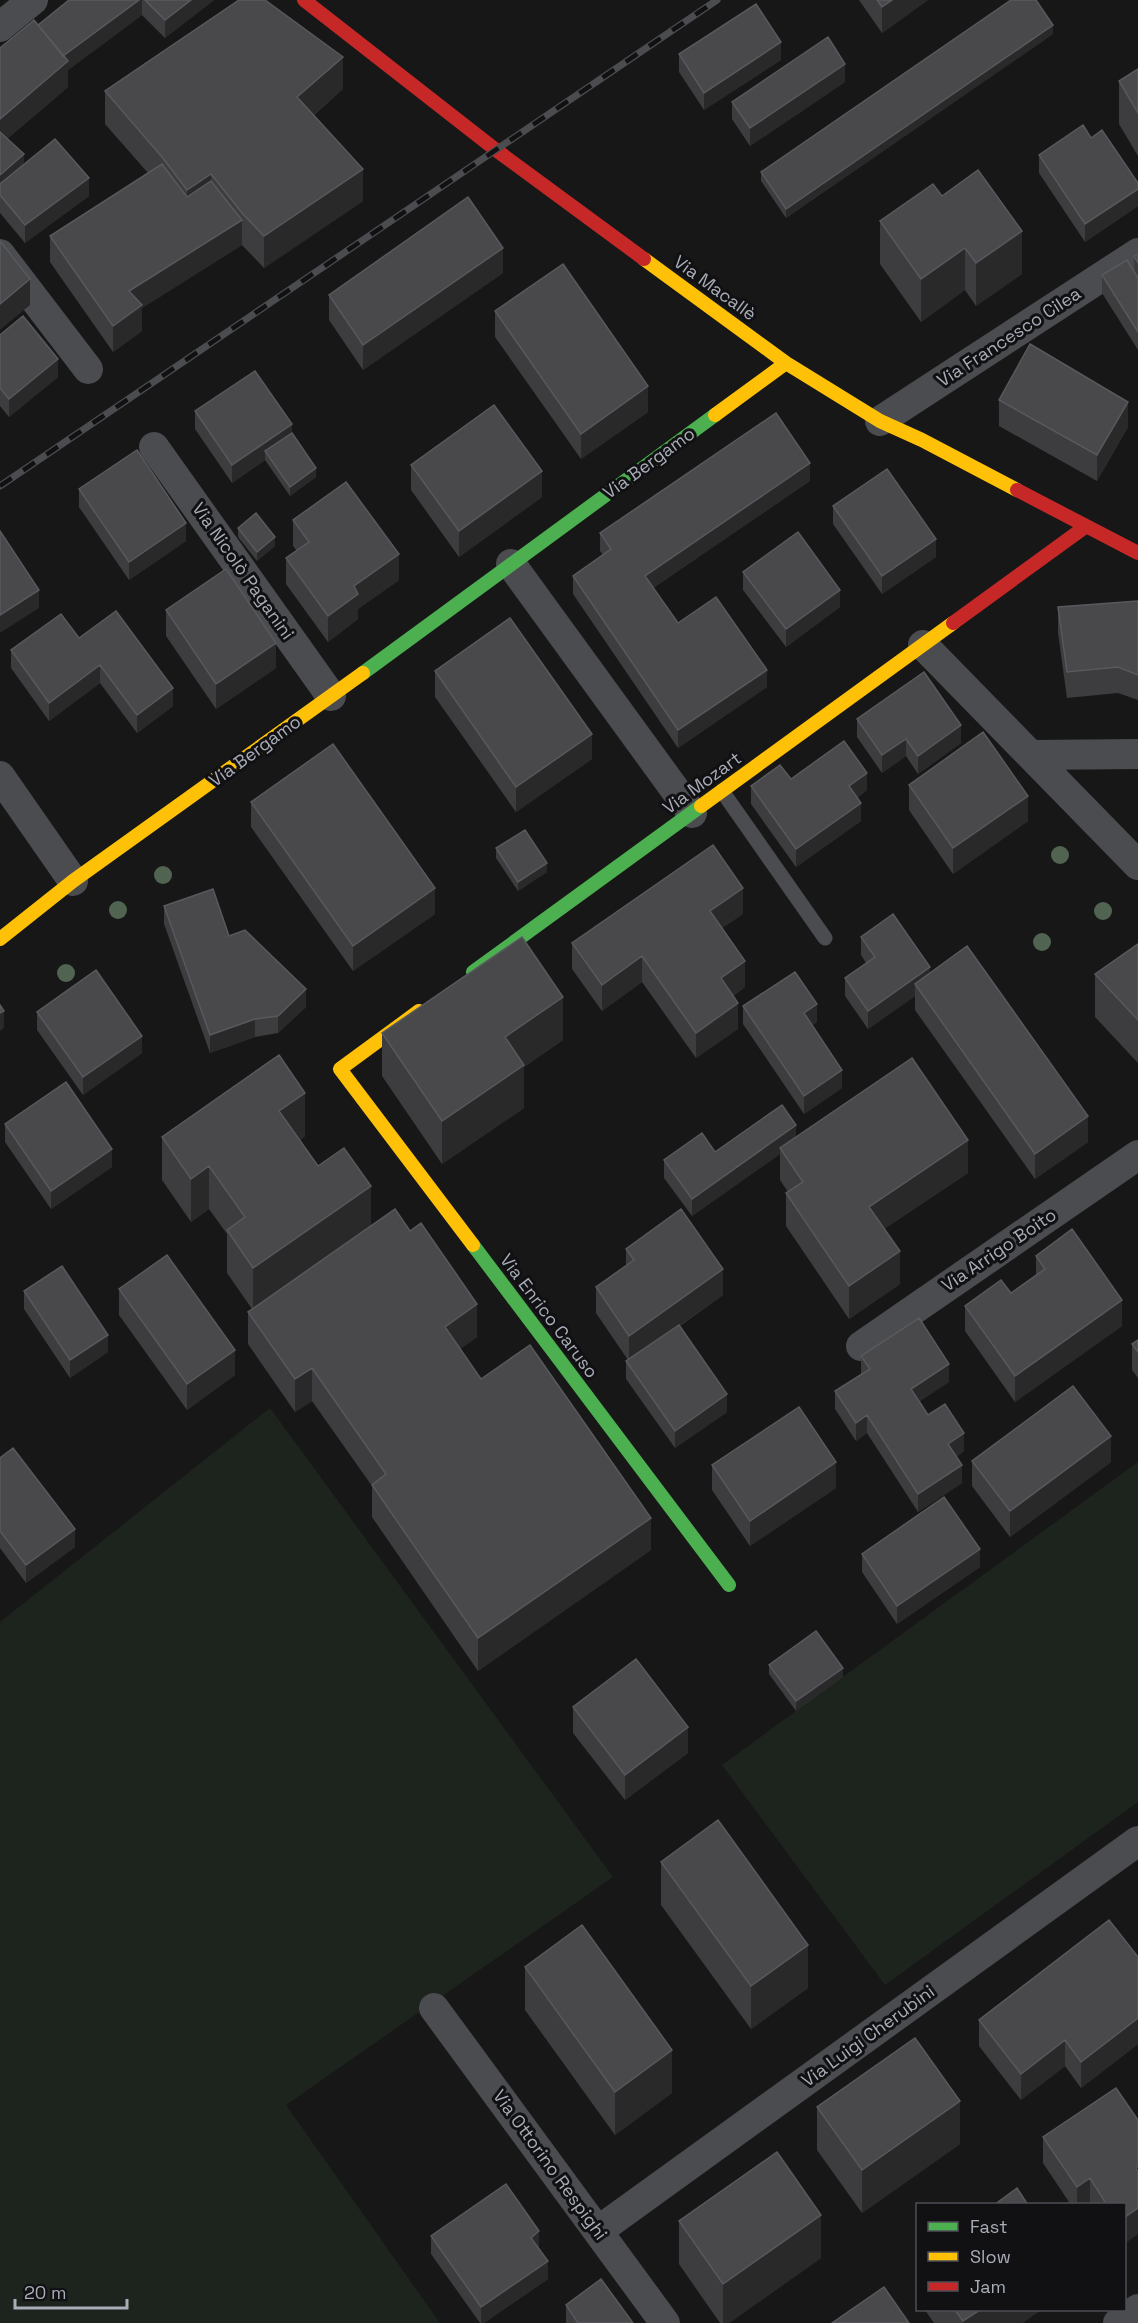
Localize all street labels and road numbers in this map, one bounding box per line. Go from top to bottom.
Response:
street label: Via Macallè [669,250,761,325]
street label: Via Francesco Cilea [932,281,1085,392]
street label: Via Bergamo [598,422,699,504]
street label: Via Nicolò Paganini [187,498,299,644]
street label: Via Bergamo [204,710,305,792]
street label: Via Mozart [658,746,746,819]
street label: Via Arrigo Boito [937,1203,1060,1296]
street label: Via Enrico Caruso [495,1249,604,1382]
street label: Via Luigi Cherubini [797,1980,939,2092]
street label: Via Ottorino Respighi [488,2085,613,2244]

